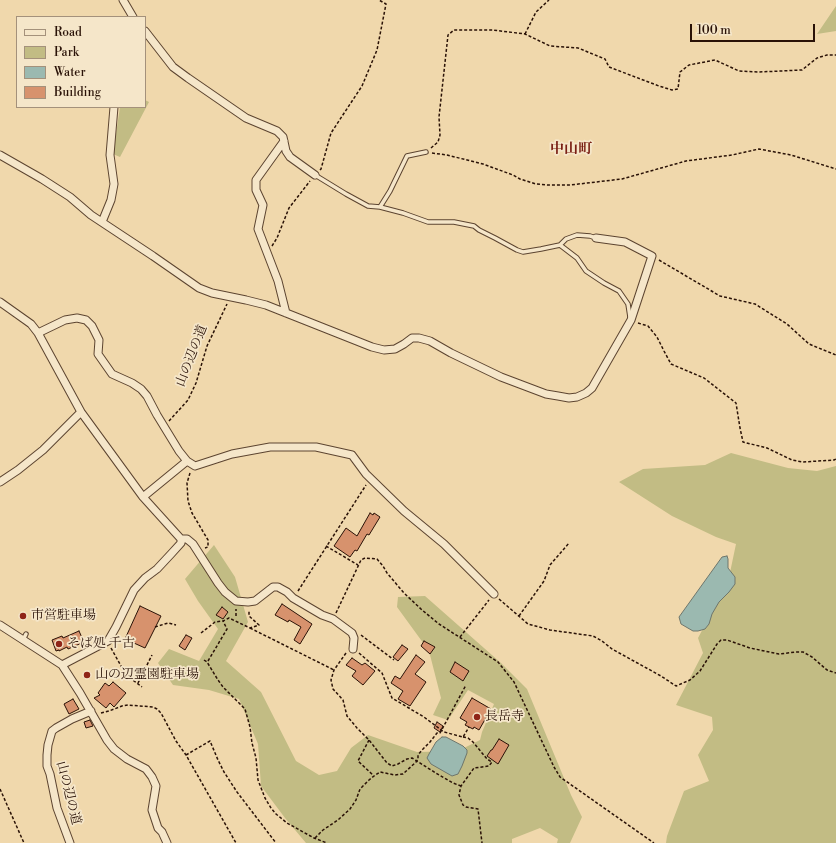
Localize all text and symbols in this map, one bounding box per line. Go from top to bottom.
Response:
legend [16,16,146,108]
scale bar [692,16,817,42]
text: 100 m [697,23,731,38]
text: Road [54,25,82,40]
text: Park [54,45,79,60]
text: Water [54,65,86,80]
text: Building [54,85,101,100]
district label: 中山町 [550,142,592,158]
street label: 山の辺の道 [173,323,211,389]
place label: 市営駐車場 [31,608,96,624]
marker: 市営駐車場 [18,611,28,621]
place label: そば処 千古 [67,636,135,652]
marker: そば処 千古 [54,639,64,649]
place label: 山の辺霊園駐車場 [95,667,199,683]
marker: 山の辺霊園駐車場 [82,670,92,680]
place label: 長岳寺 [485,709,524,725]
marker: 長岳寺 [472,712,482,722]
street label: 山の辺の道 [53,760,83,826]

